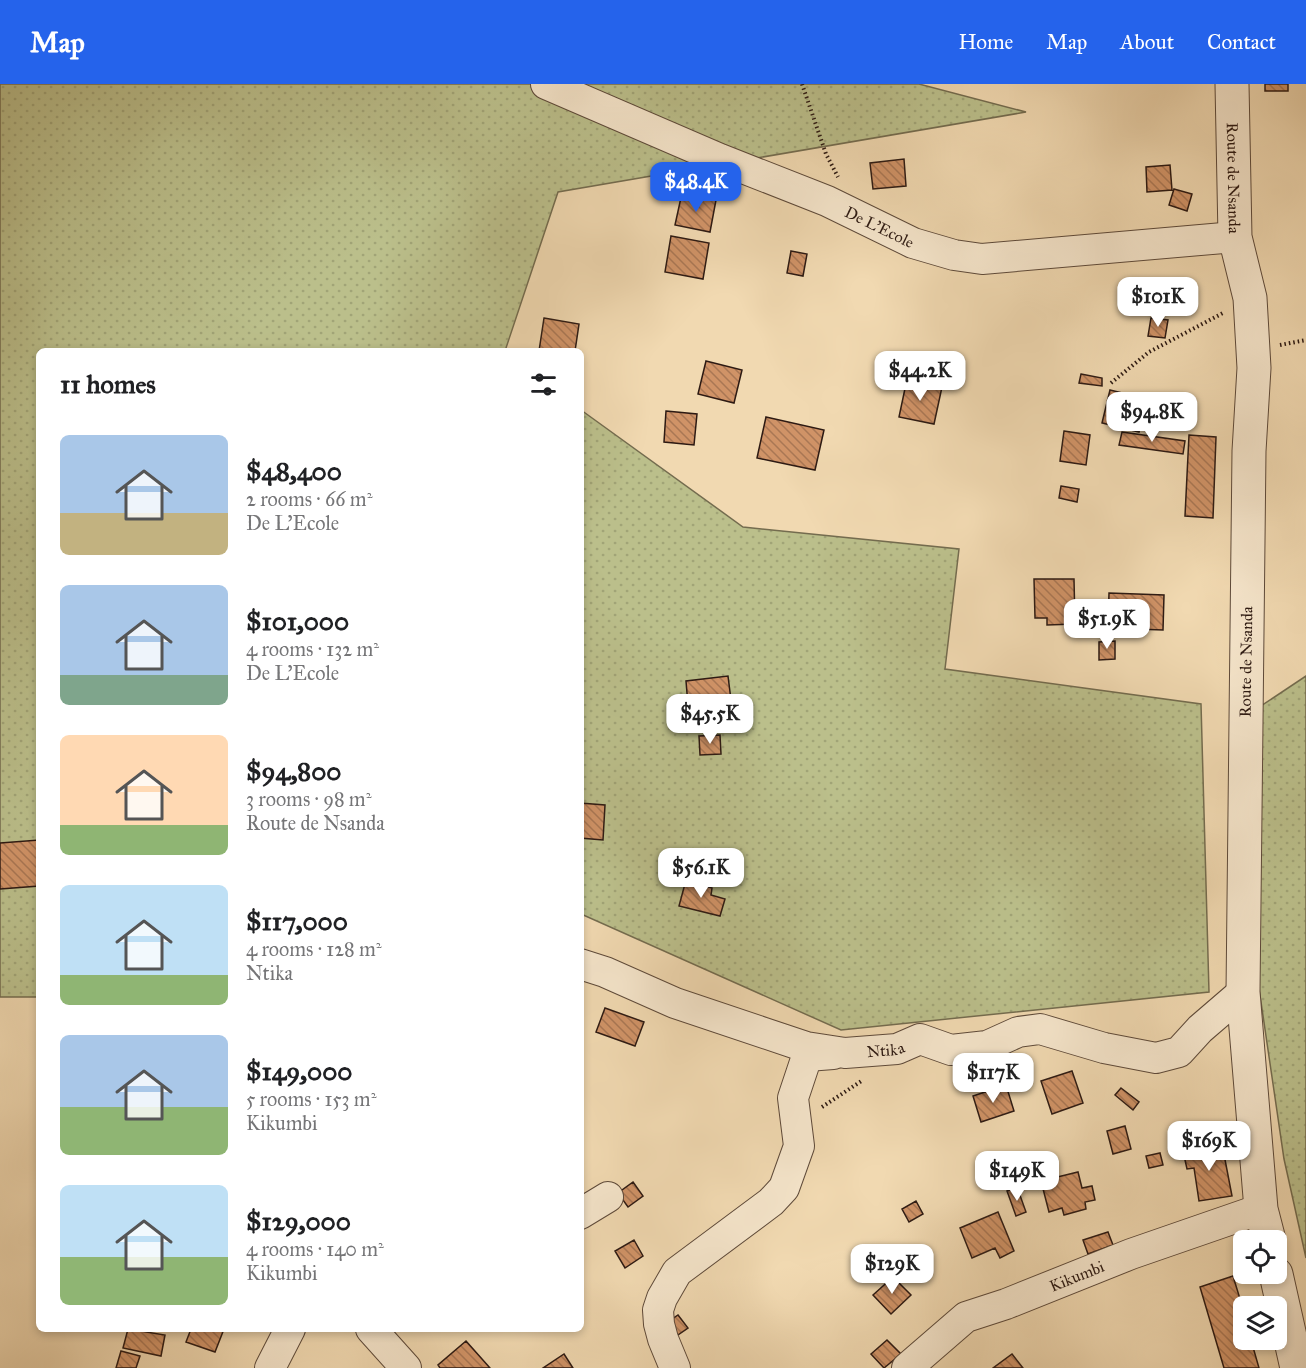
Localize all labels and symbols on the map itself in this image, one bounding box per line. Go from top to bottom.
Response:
street label: Route de Nsanda [1223,122,1244,234]
pin: $48.4K [647,162,745,213]
street label: De L'Ecole [842,202,918,252]
pin: $101K [1116,277,1200,328]
pin: $44.2K [871,351,969,402]
pin: $94.8K [1103,392,1201,443]
pin: $51.9K [1058,599,1156,650]
street label: Route de Nsanda [1236,606,1256,718]
pin: $45.5K [661,694,759,745]
pin: $56.1K [652,848,750,899]
street label: Ntika [866,1037,908,1061]
pin: $117K [951,1053,1035,1104]
pin: $169K [1167,1121,1251,1172]
pin: $149K [975,1151,1059,1202]
pin: $129K [850,1244,934,1295]
street label: Kikumbi [1046,1256,1107,1295]

